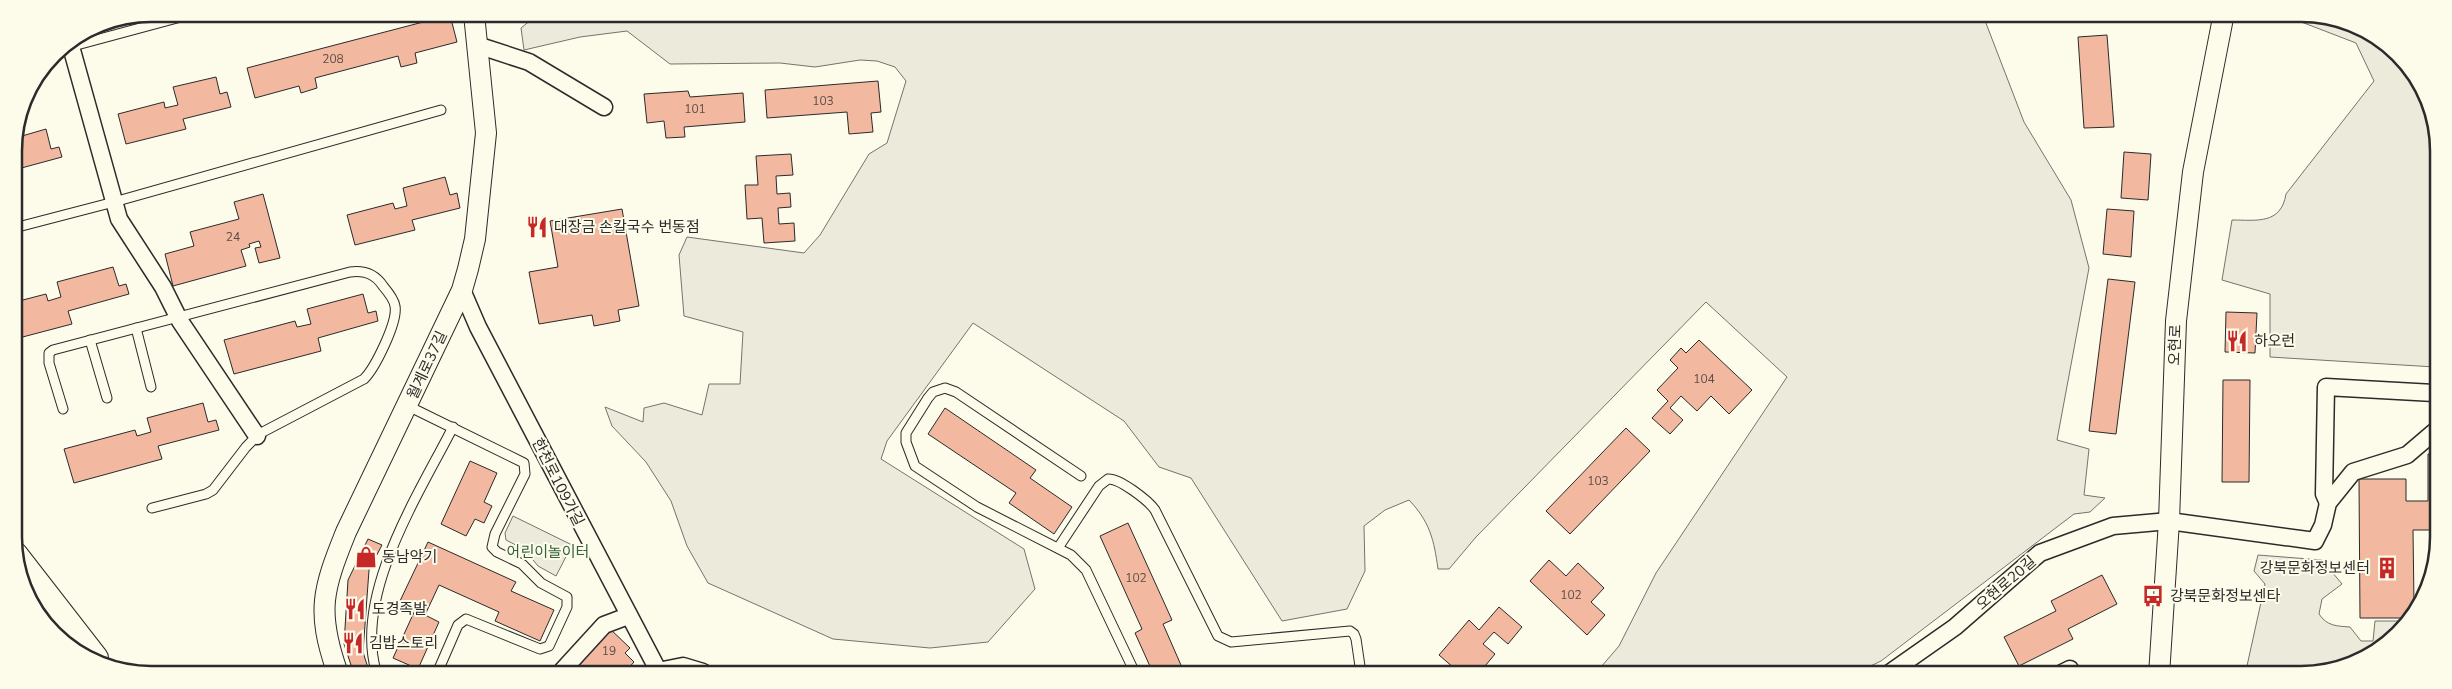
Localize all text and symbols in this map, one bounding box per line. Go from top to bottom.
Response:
house number: 208 [322,51,344,67]
house number: 103 [812,93,834,109]
house number: 101 [684,101,706,117]
restaurant icon: 대장금 손칼국수 번동점 [524,214,550,240]
place label: 대장금 손칼국수 번동점 [554,217,700,237]
house number: 24 [226,229,240,245]
street label: 오현로 [2164,324,2186,366]
street label: 월계로37길 [402,328,452,402]
restaurant icon: 하오런 [2224,328,2250,354]
place label: 하오런 [2254,331,2295,351]
house number: 104 [1693,371,1715,387]
street label: 한천로109가길 [527,435,589,529]
house number: 103 [1587,473,1609,489]
park label: 어린이놀이터 [507,542,589,562]
shop icon: 동남악기 [353,544,379,570]
place label: 동남악기 [382,547,437,567]
street label: 오현로20길 [1972,551,2040,615]
building icon: 강북문화정보센터 [2374,555,2400,581]
place label: 강북문화정보센터 [2260,558,2370,578]
house number: 102 [1125,570,1147,586]
bus stop icon: 강북문화정보센타 [2140,583,2166,609]
place label: 강북문화정보센타 [2170,586,2281,606]
house number: 102 [1560,587,1582,603]
restaurant icon: 도경족발 [342,596,368,622]
place label: 도경족발 [372,599,427,619]
restaurant icon: 김밥스토리 [340,630,366,656]
place label: 김밥스토리 [369,633,438,653]
house number: 19 [602,643,616,659]

